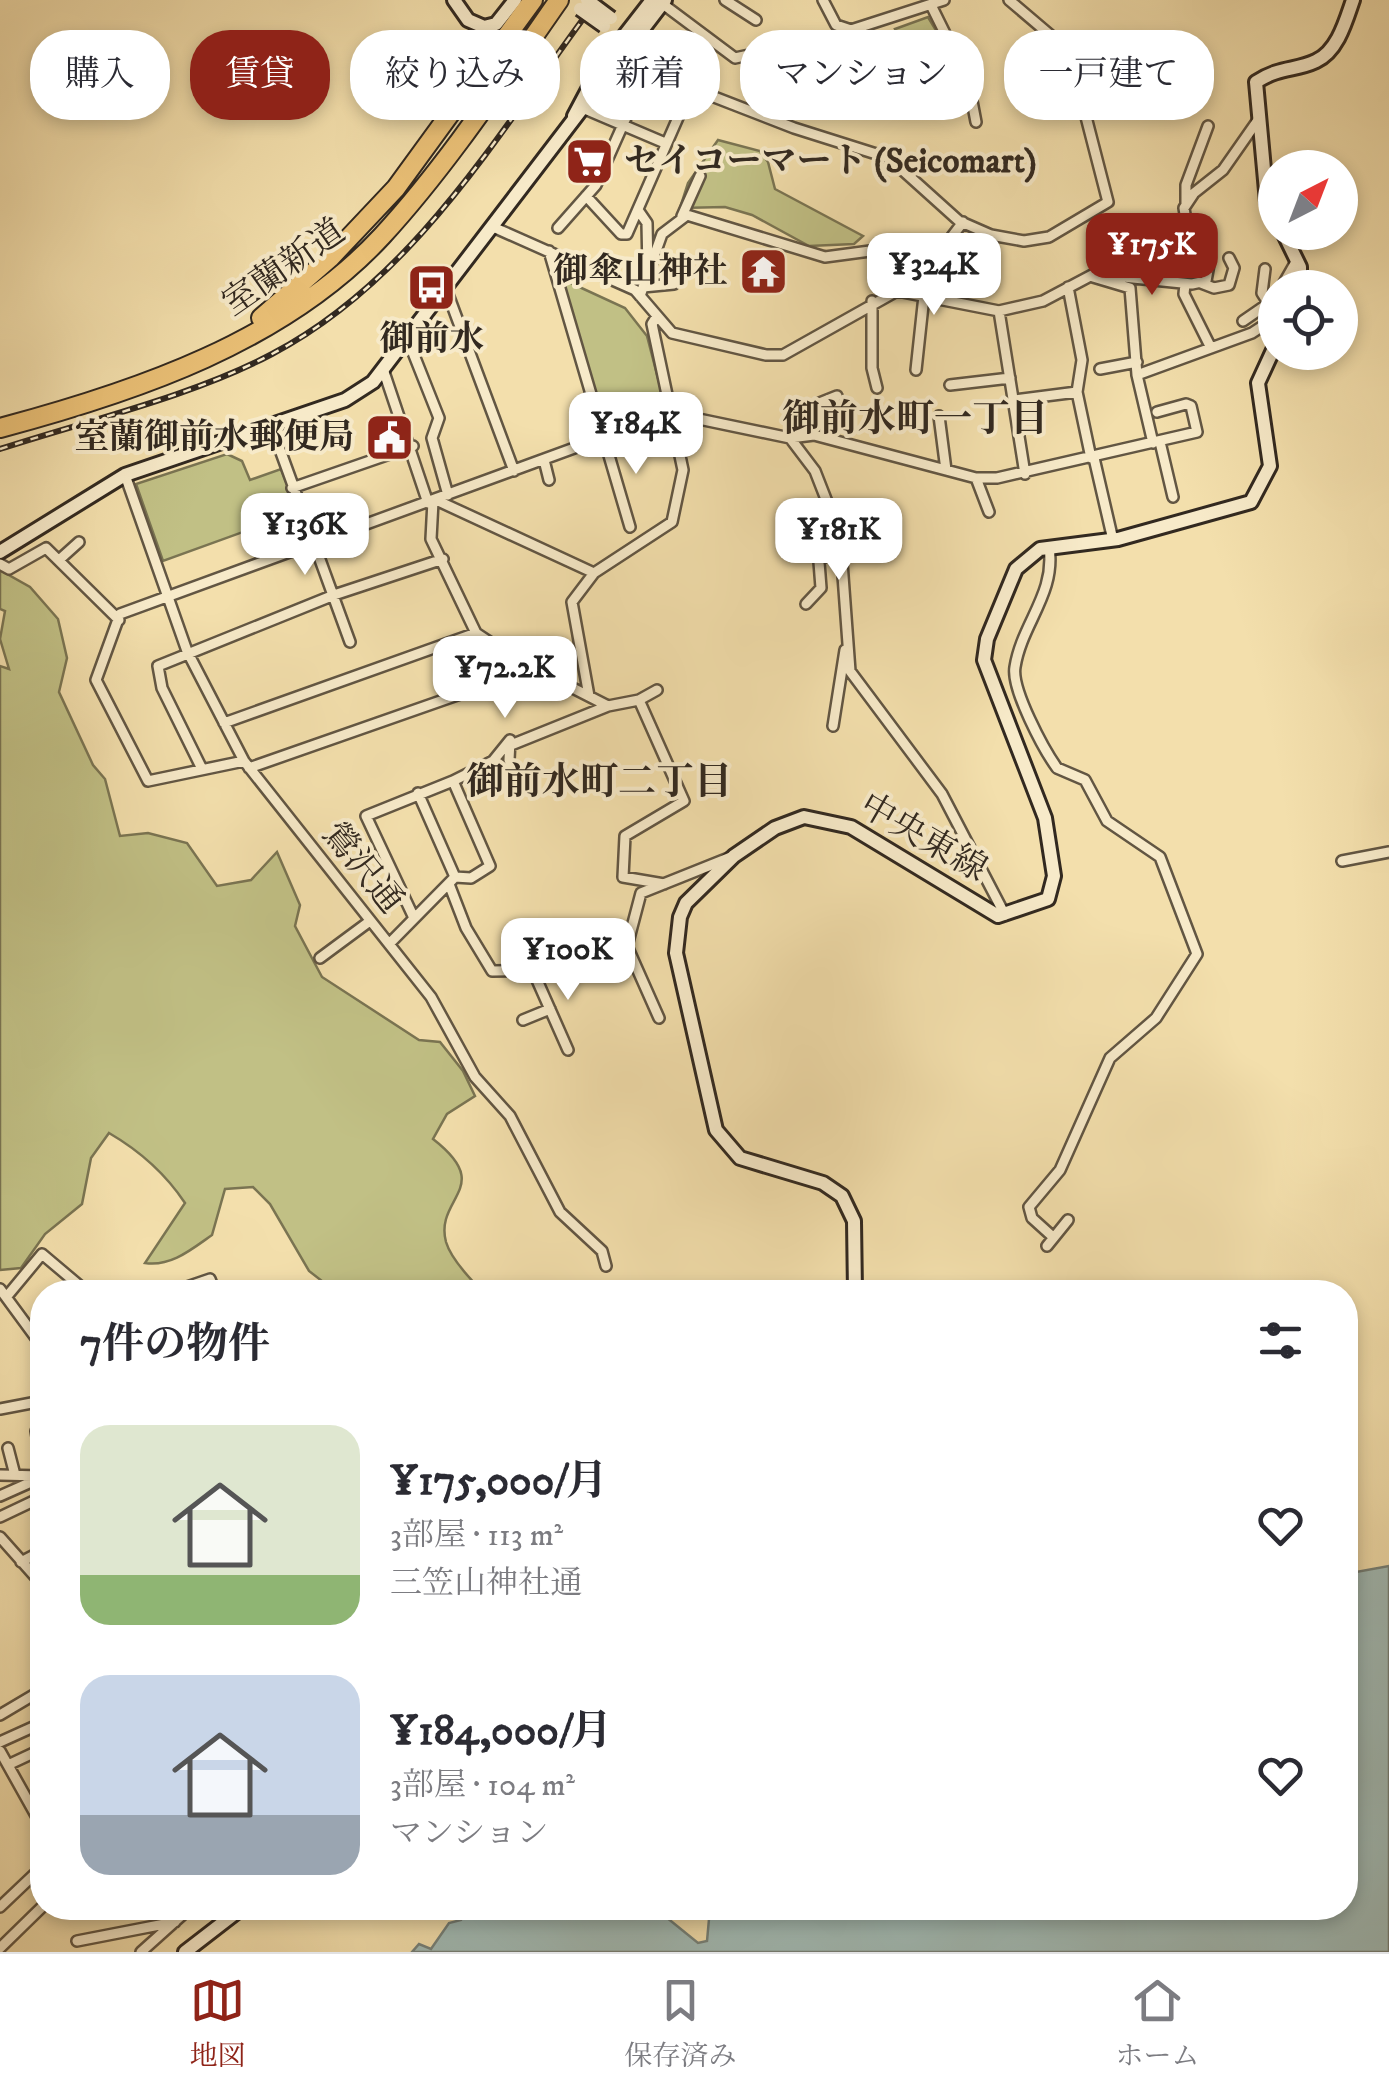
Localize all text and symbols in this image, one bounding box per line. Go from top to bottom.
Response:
chip: 購入 [30,30,170,120]
chip: 賃貸 [190,30,330,120]
chip: 絞り込み [350,30,560,120]
chip: 新着 [580,30,720,120]
chip: マンション [740,30,984,120]
chip: 一戸建て [1004,30,1214,120]
supermarket icon: セイコーマート (Seicomart) [563,136,615,188]
place label: セイコーマート (Seicomart) [624,140,1037,184]
north arrow [1258,150,1358,250]
map controls [1258,150,1358,370]
street label: 室蘭新道 [214,210,354,326]
pin: ¥175K [1082,213,1222,298]
text: ¥175K [1108,225,1196,265]
pin: ¥324K [864,233,1004,318]
text: ¥324K [889,245,979,285]
temple icon: 御傘山神社 [737,246,789,298]
place label: 御傘山神社 [553,250,728,294]
bus stop icon: 御前水 [406,262,458,314]
button: locate [1258,270,1358,370]
place label: 御前水 [379,318,485,362]
pin: ¥184K [566,392,706,477]
district label: 御前水町一丁目 [782,396,1048,444]
text: ¥184K [591,404,681,444]
public building icon: 室蘭御前水郵便局 [363,412,415,464]
place label: 室蘭御前水郵便局 [74,416,354,460]
pin: ¥136K [235,493,375,578]
pin: ¥181K [769,498,909,583]
text: ¥136K [263,505,347,545]
text: ¥181K [797,510,881,550]
pin: ¥72.2K [424,636,586,721]
text: ¥72.2K [455,648,555,688]
district label: 御前水町二丁目 [466,759,732,807]
street label: 中央東線 [851,784,995,892]
street label: 鶯沢通 [312,813,412,923]
pin: ¥100K [498,918,638,1003]
text: ¥100K [523,930,613,970]
icon: filters [1253,1313,1308,1368]
text: 7件の物件 [80,1319,270,1371]
text: ¥175,000/月 [390,1456,608,1508]
icon: home [160,1465,280,1585]
icon: heart [1253,1498,1308,1553]
text: 3部屋 · 113 m² [390,1516,563,1556]
text: 三笠山神社通 [390,1564,582,1604]
text: ¥184,000/月 [390,1706,612,1758]
icon: home [160,1715,280,1835]
icon: heart [1253,1748,1308,1803]
text: 3部屋 · 104 m² [390,1766,575,1806]
text: マンション [390,1814,549,1854]
tab: 地図 [189,1973,246,2074]
tab: 保存済み [624,1973,737,2074]
tab: ホーム [1115,1973,1200,2074]

